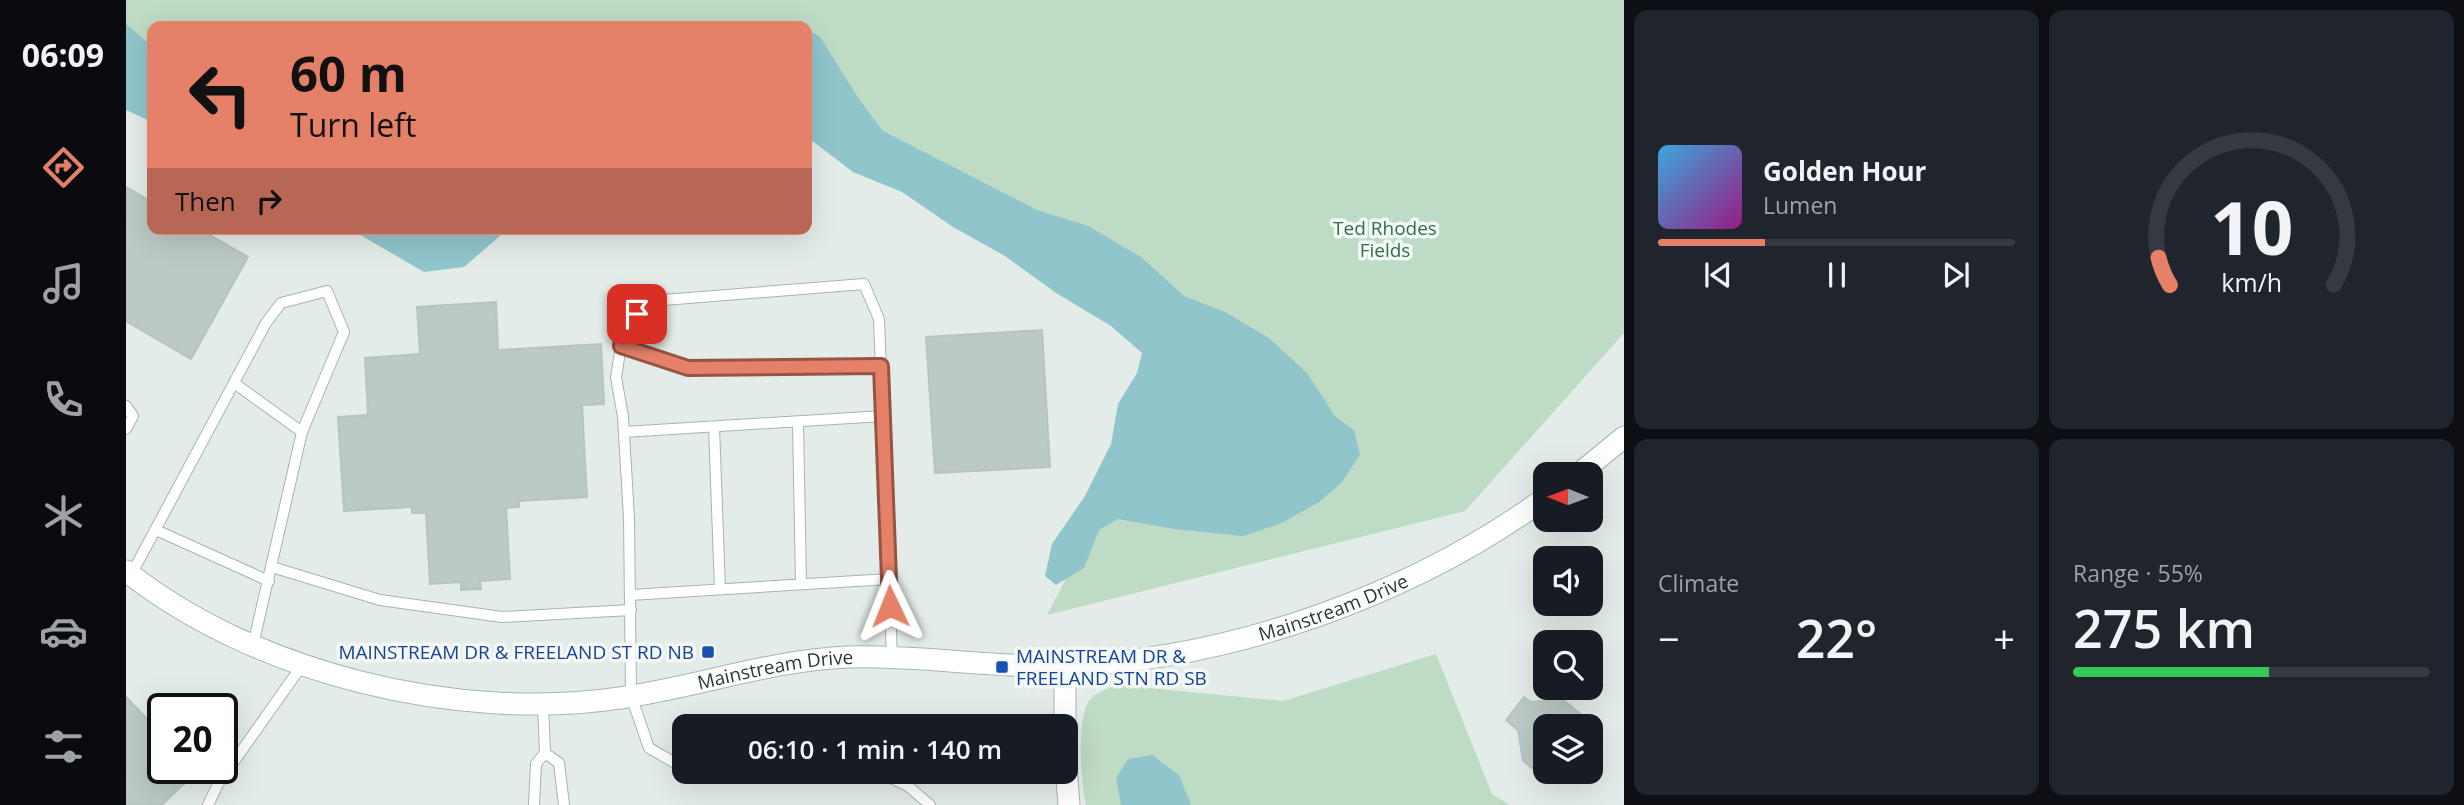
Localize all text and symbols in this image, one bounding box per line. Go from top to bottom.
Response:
text: 06:09 [22,33,104,76]
text: 60 m [290,40,407,106]
icon: left [175,49,266,140]
text: Turn left [290,103,416,146]
icon: directions [39,143,88,192]
text: Golden Hour [1763,153,1926,189]
text: 10 [2210,178,2293,277]
icon: right [250,182,288,220]
text: Then [175,183,236,219]
text: Lumen [1763,189,1837,221]
park label: Ted Rhodes Fields [1333,215,1437,263]
icon: previous [1699,256,1737,294]
icon: pause [1818,256,1856,294]
icon: next [1937,256,1975,294]
icon: music [39,259,88,308]
text: km/h [2221,265,2282,299]
pin [607,284,667,344]
icon: arrive [618,295,656,333]
icon: phone [39,375,88,424]
north arrow [1533,462,1603,532]
map controls [1533,462,1603,784]
icon: climate [39,491,88,540]
button: sound [1533,546,1603,616]
text: Range · 55% [2073,557,2203,589]
text: Climate [1658,567,1739,599]
street label: Mainstream Drive [1255,568,1412,647]
position arrow [853,569,927,643]
text: 275 km [2073,592,2255,663]
text: 22° [1796,602,1877,673]
icon: car [39,607,88,656]
text: − [1658,612,1680,664]
text: + [1993,612,2015,664]
button: search [1533,630,1603,700]
place label: MAINSTREAM DR & FREELAND ST RD NB [338,639,694,665]
place label: MAINSTREAM DR & FREELAND STN RD SB [1016,643,1207,691]
street label: Mainstream Drive [695,644,854,696]
marker: MAINSTREAM DR & FREELAND ST RD NB [700,644,716,660]
marker: MAINSTREAM DR & FREELAND STN RD SB [994,659,1010,675]
speed limit sign: 20 [147,693,238,784]
button: layers [1533,714,1603,784]
icon: filters [39,722,88,771]
text: 06:10 · 1 min · 140 m [748,731,1002,767]

